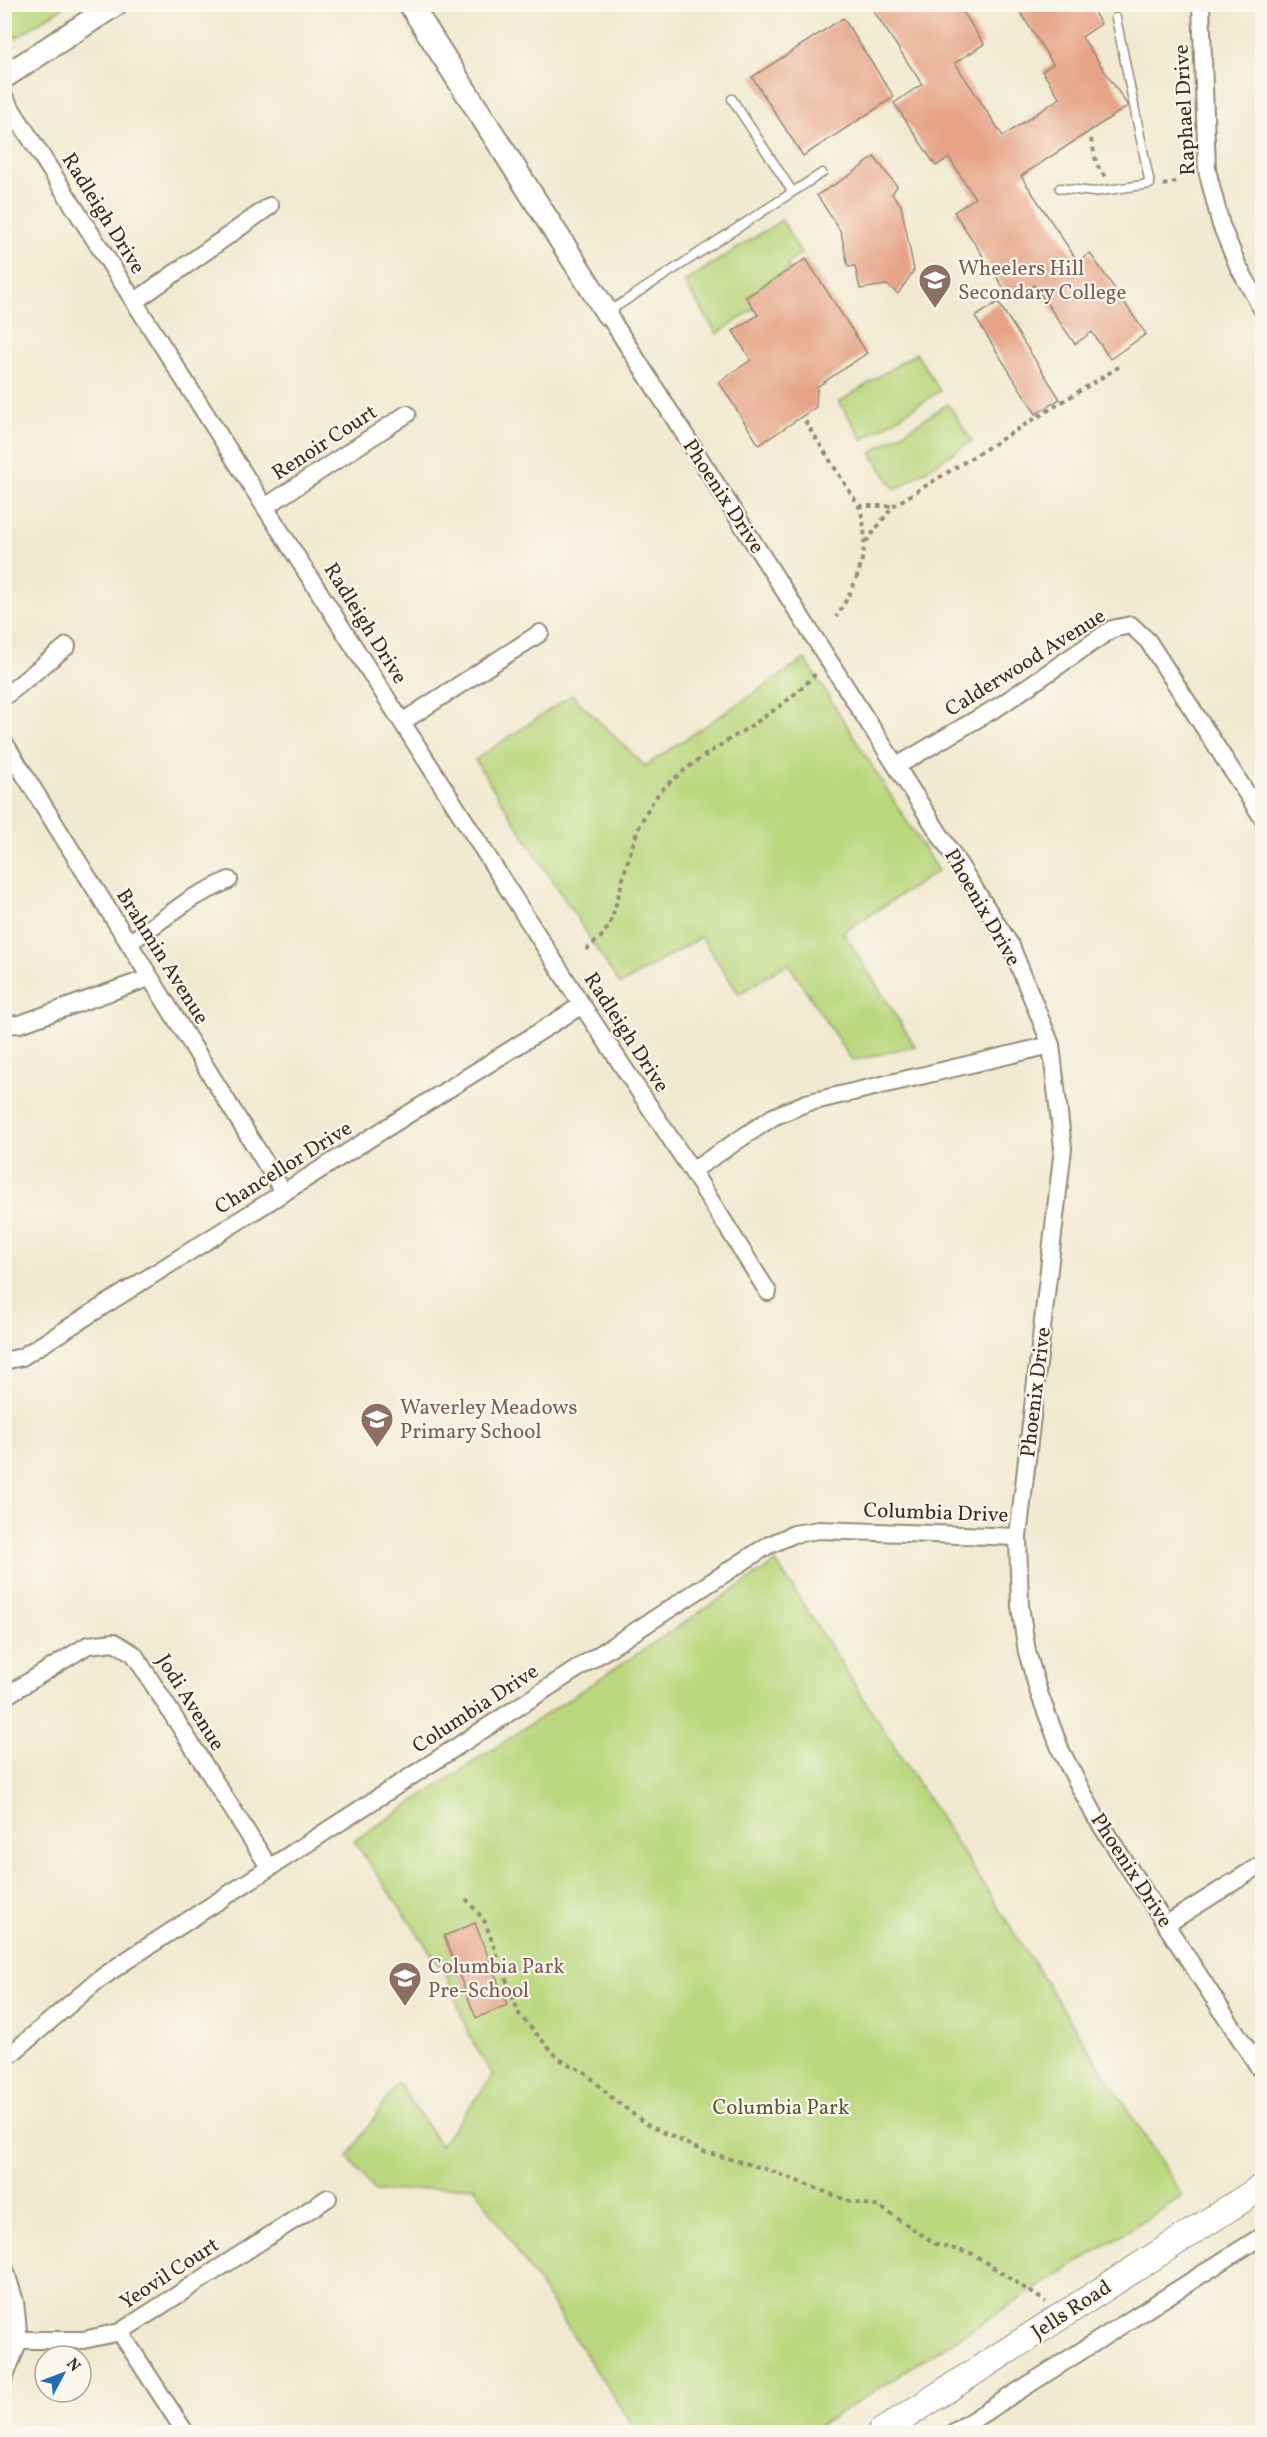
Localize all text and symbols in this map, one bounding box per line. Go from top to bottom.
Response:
street label: Raphael Drive [1168,44,1203,176]
street label: Radleigh Drive [54,148,152,280]
place label: Wheelers Hill Secondary College [958,255,1127,308]
school or university icon: Wheelers Hill Secondary College [917,262,953,309]
street label: Renoir Court [267,398,383,488]
street label: Phoenix Drive [675,434,771,560]
street label: Radleigh Drive [316,558,414,690]
street label: Calderwood Avenue [940,602,1112,724]
street label: Phoenix Drive [936,844,1027,972]
street label: Brahmin Avenue [108,883,215,1030]
street label: Radleigh Drive [576,967,675,1099]
street label: Chancellor Drive [210,1114,358,1222]
street label: Phoenix Drive [1014,1325,1059,1459]
place label: Waverley Meadows Primary School [400,1394,578,1447]
school or university icon: Waverley Meadows Primary School [359,1401,395,1448]
street label: Columbia Drive [863,1496,1009,1531]
street label: Jodi Avenue [149,1649,231,1757]
street label: Columbia Drive [407,1658,545,1761]
street label: Phoenix Drive [1083,1808,1179,1934]
place label: Columbia Park Pre-School [428,1953,565,2006]
school or university icon: Columbia Park Pre-School [387,1960,423,2007]
park label: Columbia Park [713,2094,850,2123]
street label: Yeovil Court [115,2231,225,2317]
street label: Jells Road [1026,2274,1117,2347]
north arrow [33,2344,93,2404]
text: N [61,2354,85,2377]

